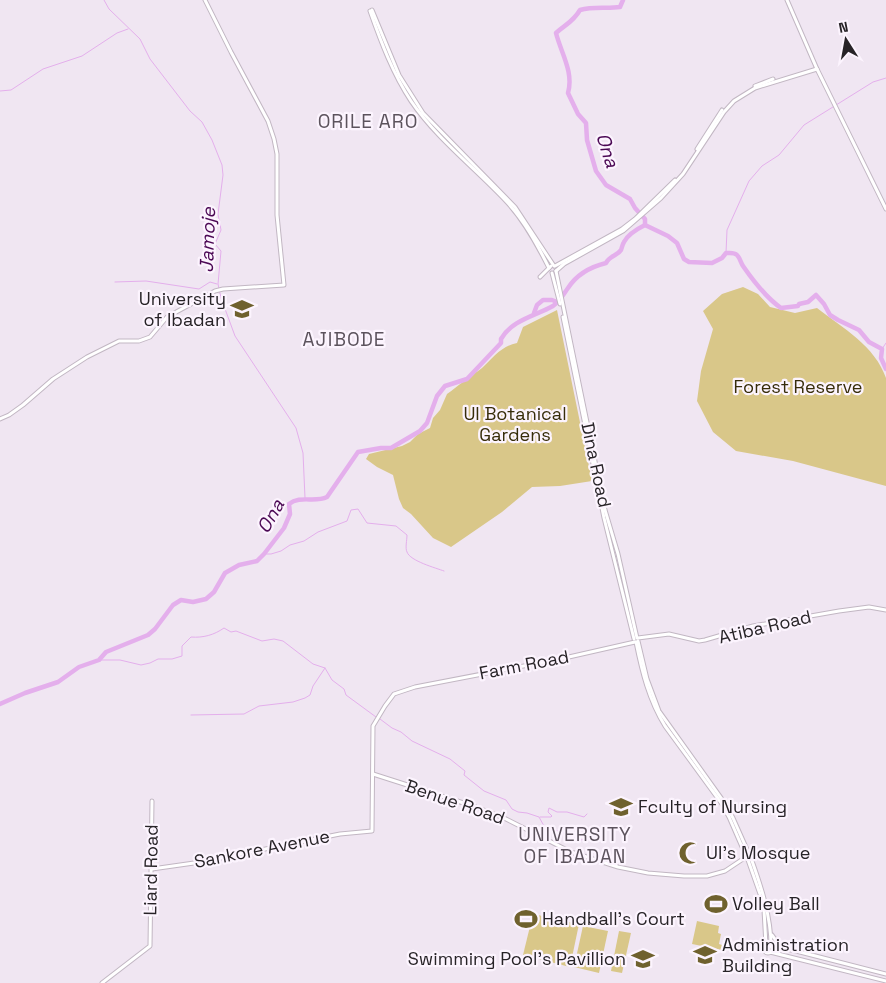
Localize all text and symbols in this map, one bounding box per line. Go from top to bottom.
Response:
north arrow [821,15,871,65]
text: N [837,18,850,37]
district label: ORILE ARO [318,109,418,134]
water label: Ona [590,130,625,171]
water label: Jamoje [194,206,221,273]
place label: University of Ibadan [139,287,226,331]
school or university icon: University of Ibadan [229,296,255,322]
district label: AJIBODE [303,327,385,352]
park label: Forest Reserve [734,375,862,398]
park label: UI Botanical Gardens [463,402,567,446]
street label: Dina Road [576,420,617,510]
water label: Ona [251,495,290,538]
street label: Atiba Road [716,605,813,648]
street label: Farm Road [477,645,571,684]
street label: Benue Road [402,774,508,829]
school or university icon: Fculty of Nursing [608,794,634,820]
place label: Fculty of Nursing [638,795,787,818]
district label: UNIVERSITY OF IBADAN [518,822,632,869]
street label: Liard Road [138,824,163,916]
street label: Sankore Avenue [192,824,332,873]
mosque icon: UI's Mosque [677,840,703,866]
place label: UI's Mosque [706,841,810,864]
sports icon: Volley Ball [703,891,729,917]
place label: Volley Ball [732,892,820,915]
sports icon: Handball's Court [513,906,539,932]
place label: Handball's Court [542,907,685,930]
place label: Administration Building [722,933,849,977]
school or university icon: Administration Building [692,942,718,968]
school or university icon: Swimming Pool's Pavillion [630,946,656,972]
place label: Swimming Pool's Pavillion [408,947,626,970]

